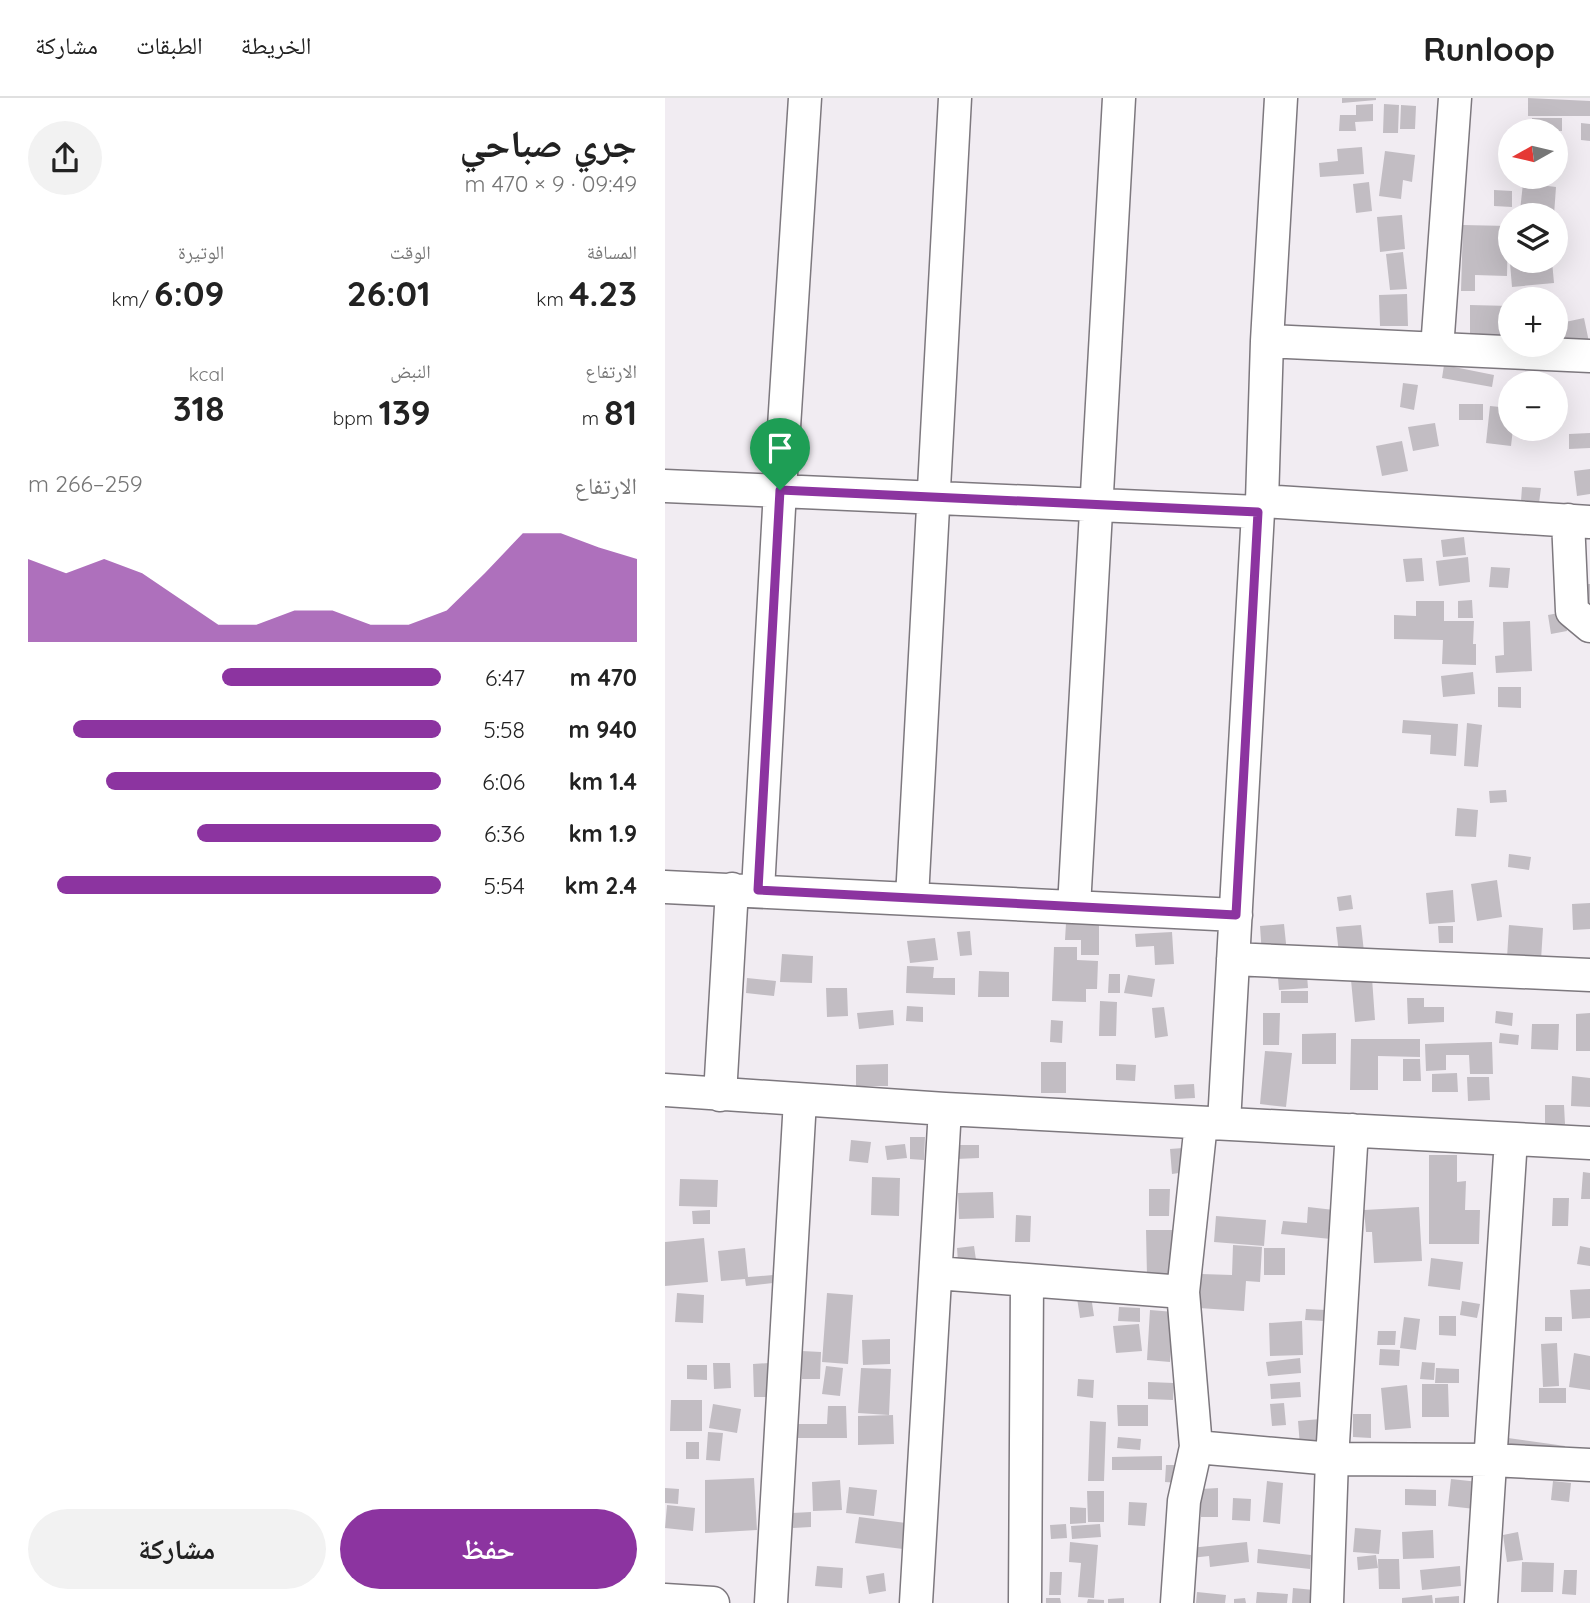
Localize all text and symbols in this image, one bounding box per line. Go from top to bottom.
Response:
text: Runloop [1423,28,1555,69]
text: مشاركة [35,30,98,60]
text: الطبقات [136,30,203,60]
text: الخريطة [241,30,311,60]
text: جري صباحي [459,119,637,167]
north arrow [1498,119,1568,189]
map controls [1498,119,1568,441]
button: share [28,121,102,195]
text: 09:49 · 9 × 470 m [464,169,637,198]
button: layers [1498,203,1568,273]
text: الوتيرة [178,240,224,264]
text: الوقت [390,240,431,264]
text: المسافة [587,240,637,264]
text: 6:09 [154,271,224,315]
text: 26:01 [347,271,431,315]
text: 4.23 [569,271,637,315]
text: /km [111,287,154,311]
text: km [536,287,569,311]
button: + [1498,287,1568,357]
text: النبض [390,359,431,383]
text: الارتفاع [585,359,637,383]
text: kcal [189,362,224,386]
button: − [1498,371,1568,441]
text: 318 [173,386,224,430]
text: 139 [378,390,431,434]
text: 81 [604,390,637,434]
text: bpm [333,406,378,430]
text: m [582,406,604,430]
pin [750,418,810,490]
icon: arrive [761,429,799,467]
text: 259–266 m [28,469,143,498]
text: الارتفاع [574,471,637,500]
text: 6:47 [485,663,525,692]
text: 470 m [570,663,637,692]
text: 5:58 [483,715,525,744]
text: 940 m [569,715,637,744]
text: 6:06 [482,767,525,796]
text: 1.4 km [569,767,637,796]
text: 6:36 [484,819,525,848]
text: 1.9 km [569,819,637,848]
text: 5:54 [484,871,525,900]
text: 2.4 km [565,871,637,900]
button: مشاركة [28,1509,326,1589]
button: حفظ [340,1509,637,1589]

